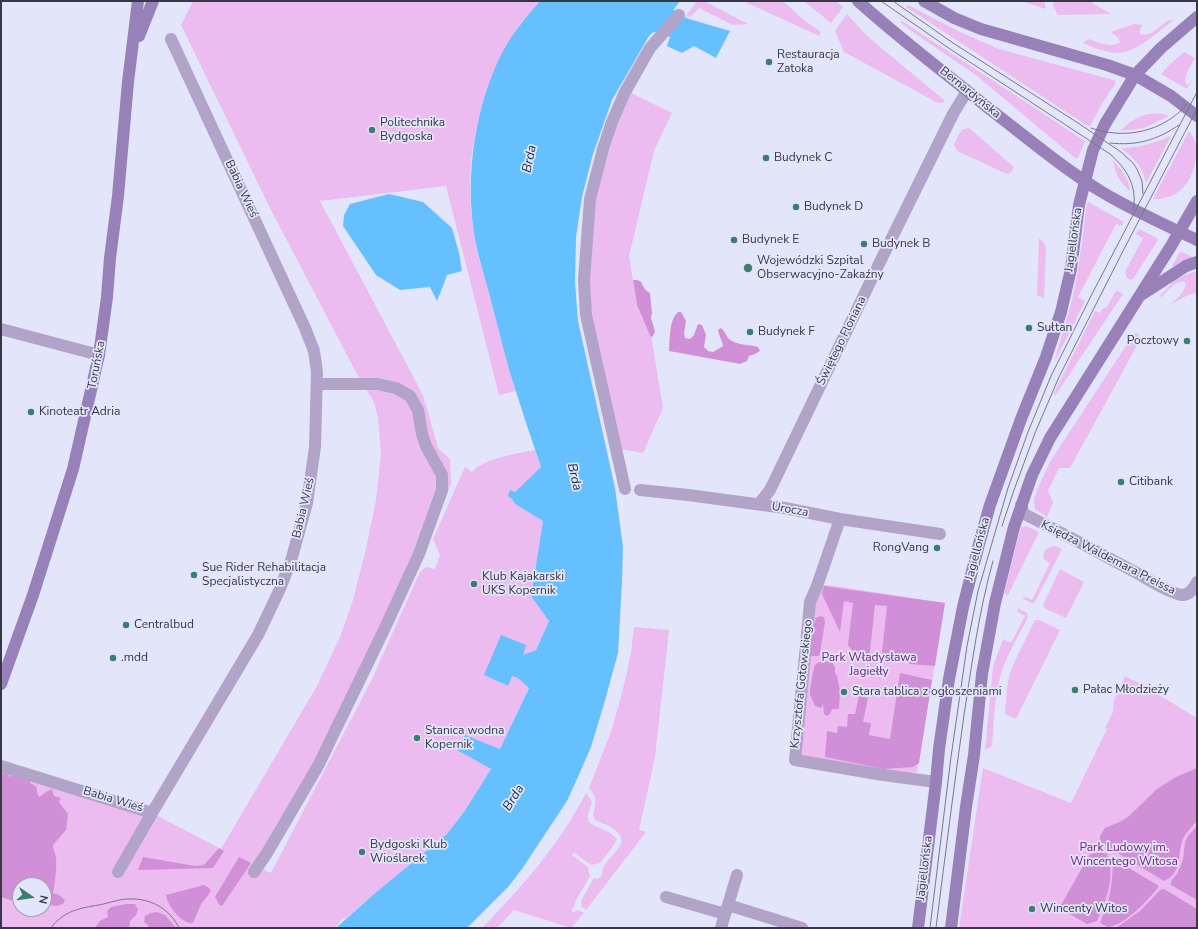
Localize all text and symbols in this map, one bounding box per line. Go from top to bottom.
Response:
place label: Restauracja Zatoka [777,48,840,76]
marker: Restauracja Zatoka [764,57,774,67]
street label: Bernardyńska [937,64,1003,122]
place label: Politechnika Bydgoska [380,116,445,144]
marker: Politechnika Bydgoska [367,125,377,135]
water label: Brda [519,144,541,174]
place label: Budynek C [774,151,832,165]
marker: Budynek C [761,153,771,163]
street label: Babia Wieś [221,158,261,220]
place label: Budynek D [804,200,863,214]
marker: Budynek D [791,202,801,212]
street label: Jagiellońska [1062,207,1086,273]
place label: Budynek E [742,233,799,247]
marker: Budynek E [729,235,739,245]
place label: Budynek B [872,237,930,251]
marker: Budynek B [859,239,869,249]
place label: Wojewódzki Szpital Obserwacyjno-Zakaźny [757,254,884,282]
marker: Wojewódzki Szpital Obserwacyjno-Zakaźny [742,262,754,274]
street label: Świętego Floriana [814,294,870,388]
place label: Sułtan [1037,321,1072,335]
marker: Sułtan [1024,323,1034,333]
place label: Budynek F [758,325,815,339]
marker: Budynek F [745,327,755,337]
place label: Pocztowy [1127,334,1179,348]
marker: Pocztowy [1182,336,1192,346]
street label: Toruńska [85,340,109,390]
place label: Kinoteatr Adria [39,405,120,419]
marker: Kinoteatr Adria [26,407,36,417]
water label: Brda [563,462,585,492]
place label: Citibank [1129,475,1173,489]
street label: Babia Wieś [290,476,318,540]
marker: Citibank [1116,477,1126,487]
street label: Urocza [771,500,809,520]
street label: Jagiellońska [963,516,993,582]
street label: Księdza Waldemara Preissa [1038,518,1178,598]
place label: RongVang [873,541,929,555]
marker: RongVang [932,543,942,553]
place label: Sue Rider Rehabilitacja Specjalistyczna [202,561,326,589]
marker: Sue Rider Rehabilitacja Specjalistyczna [189,570,199,580]
place label: Klub Kajakarski UKS Kopernik [482,570,564,598]
marker: Klub Kajakarski UKS Kopernik [469,579,479,589]
place label: Centralbud [134,618,194,632]
street label: Krzysztofa Gotowskiego [788,619,816,749]
marker: Centralbud [121,620,131,630]
place label: .mdd [121,651,148,665]
park label: Park Władysława Jagiełły [821,651,917,679]
marker: .mdd [108,653,118,663]
place label: Pałac Młodzieży [1083,683,1169,697]
place label: Stara tablica z ogłoszeniami [852,685,1001,699]
marker: Pałac Młodzieży [1070,685,1080,695]
marker: Stara tablica z ogłoszeniami [839,687,849,697]
place label: Stanica wodna Kopernik [425,724,504,752]
marker: Stanica wodna Kopernik [412,733,422,743]
water label: Brda [500,782,528,814]
street label: Babia Wieś [81,784,145,816]
street label: Jagiellońska [914,835,936,901]
place label: Bydgoski Klub Wioślarek [370,838,447,866]
park label: Park Ludowy im. Wincentego Witosa [1070,841,1178,869]
marker: Bydgoski Klub Wioślarek [357,847,367,857]
north arrow [12,877,52,917]
text: N [35,894,51,905]
place label: Wincenty Witos [1040,902,1128,916]
marker: Wincenty Witos [1027,904,1037,914]

